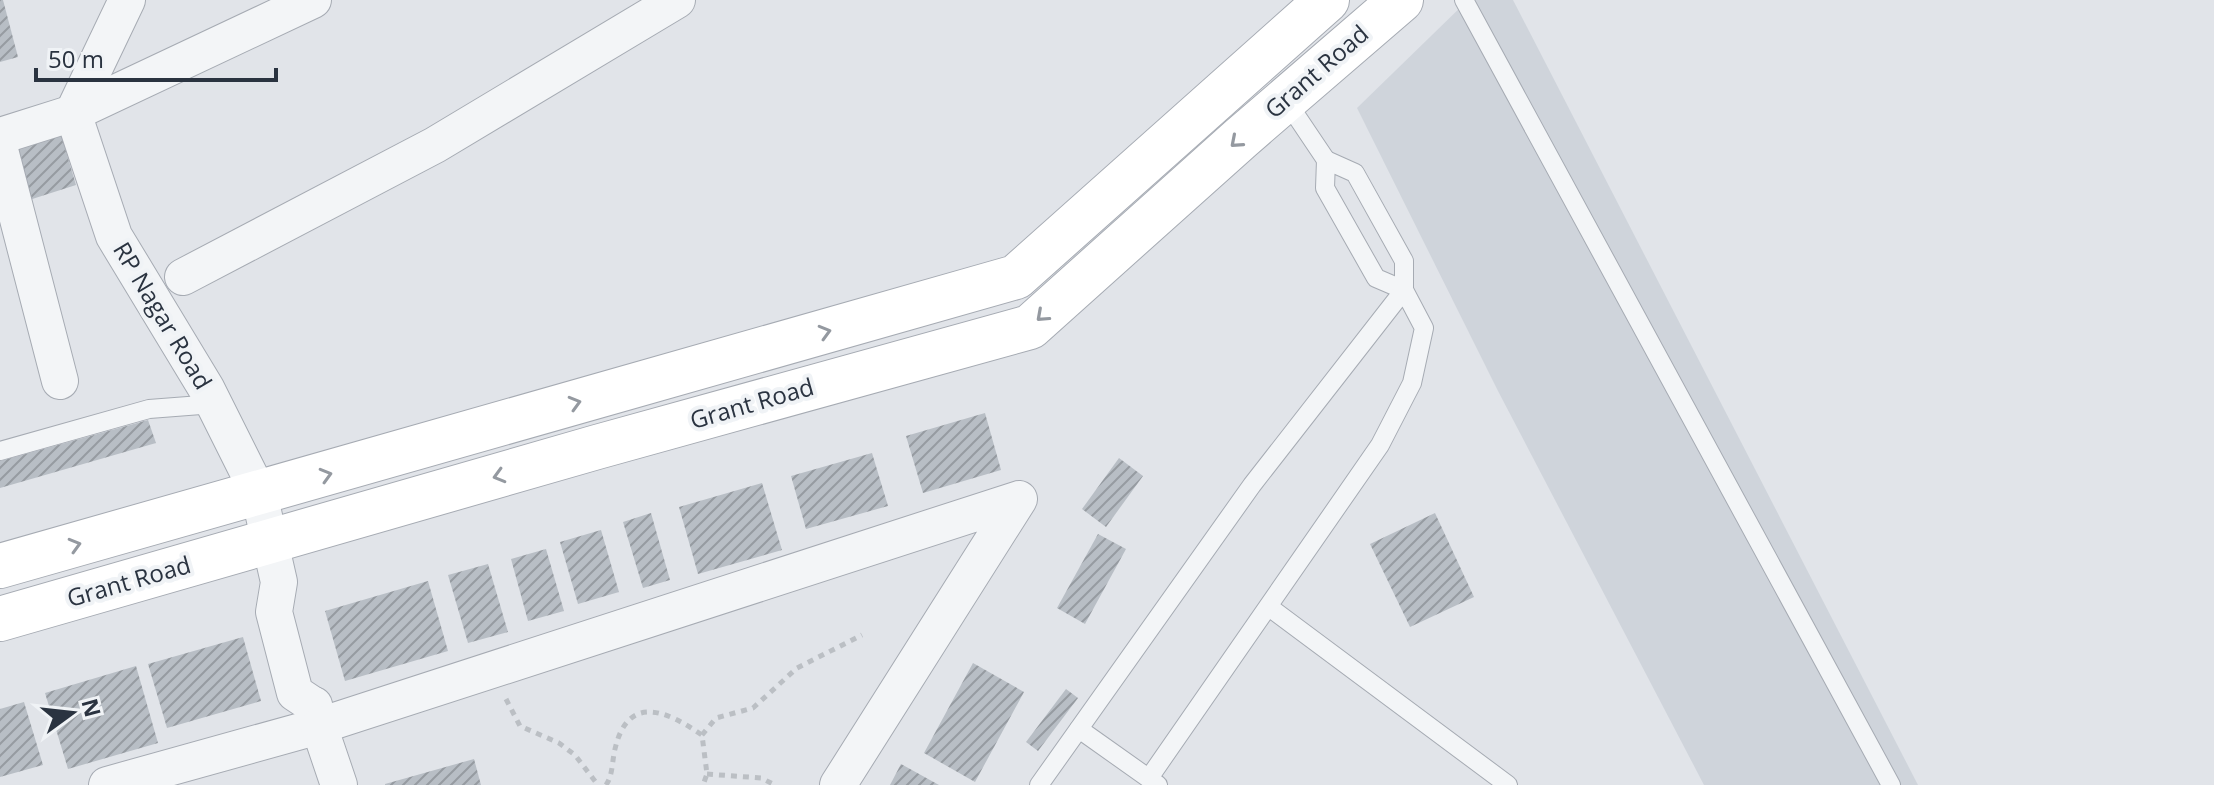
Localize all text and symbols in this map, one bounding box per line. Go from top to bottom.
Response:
street label: Grant Road [1257,17,1375,125]
scale bar [36,32,276,82]
text: 50 m [48,42,104,75]
one-way arrow [1230,133,1245,147]
street label: RP Nagar Road [106,235,220,395]
one-way arrow [1037,306,1051,321]
one-way arrow [818,325,832,341]
street label: Grant Road [686,369,817,436]
one-way arrow [568,396,582,413]
one-way arrow [492,466,506,483]
one-way arrow [318,468,332,484]
one-way arrow [68,538,82,554]
street label: Grant Road [63,547,194,614]
north arrow [32,673,112,753]
text: N [75,695,109,720]

